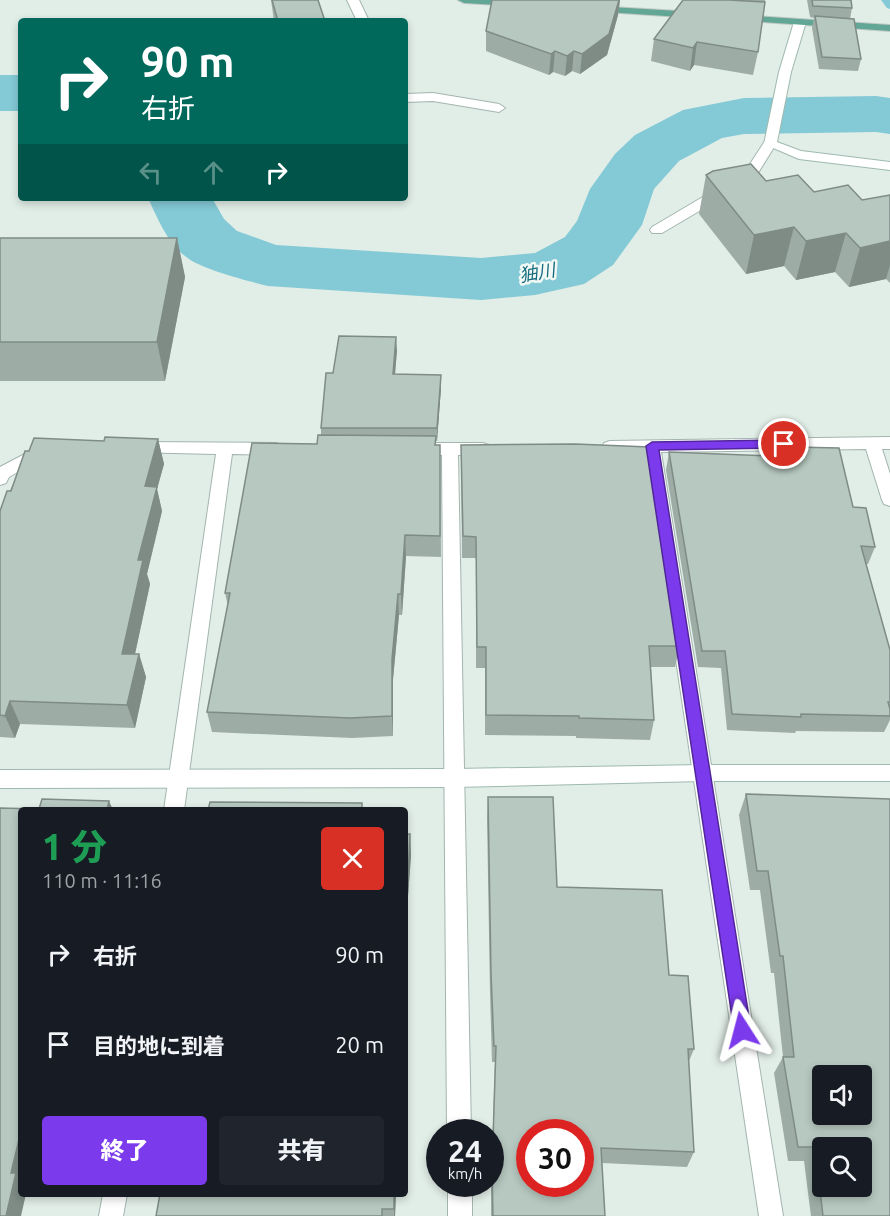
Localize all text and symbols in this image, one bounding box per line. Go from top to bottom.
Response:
text: 90 m [141,38,235,85]
icon: right [42,42,120,120]
text: 右折 [141,93,195,123]
icon: left [134,156,167,189]
icon: ahead [197,156,230,189]
icon: right [260,156,293,189]
water label: 㹨川 [518,259,558,285]
pin [758,418,809,469]
icon: arrive [767,427,800,460]
text: 1 分 [42,826,107,867]
button: close [321,827,384,890]
text: 110 m · 11:16 [42,869,162,892]
icon: right [42,938,75,971]
text: 90 m [335,942,384,967]
text: 右折 [93,943,137,968]
position arrow [710,998,774,1062]
icon: arrive [42,1028,75,1061]
text: 20 m [335,1032,384,1057]
text: 目的地に到着 [93,1033,225,1058]
map controls [812,1065,872,1197]
button: sound [812,1065,872,1125]
button: 終了 [42,1116,207,1185]
button: 共有 [219,1116,384,1185]
speed limit sign: 30 [516,1119,594,1197]
text: 24 [448,1134,482,1168]
button: search [812,1137,872,1197]
text: km/h [448,1165,482,1182]

